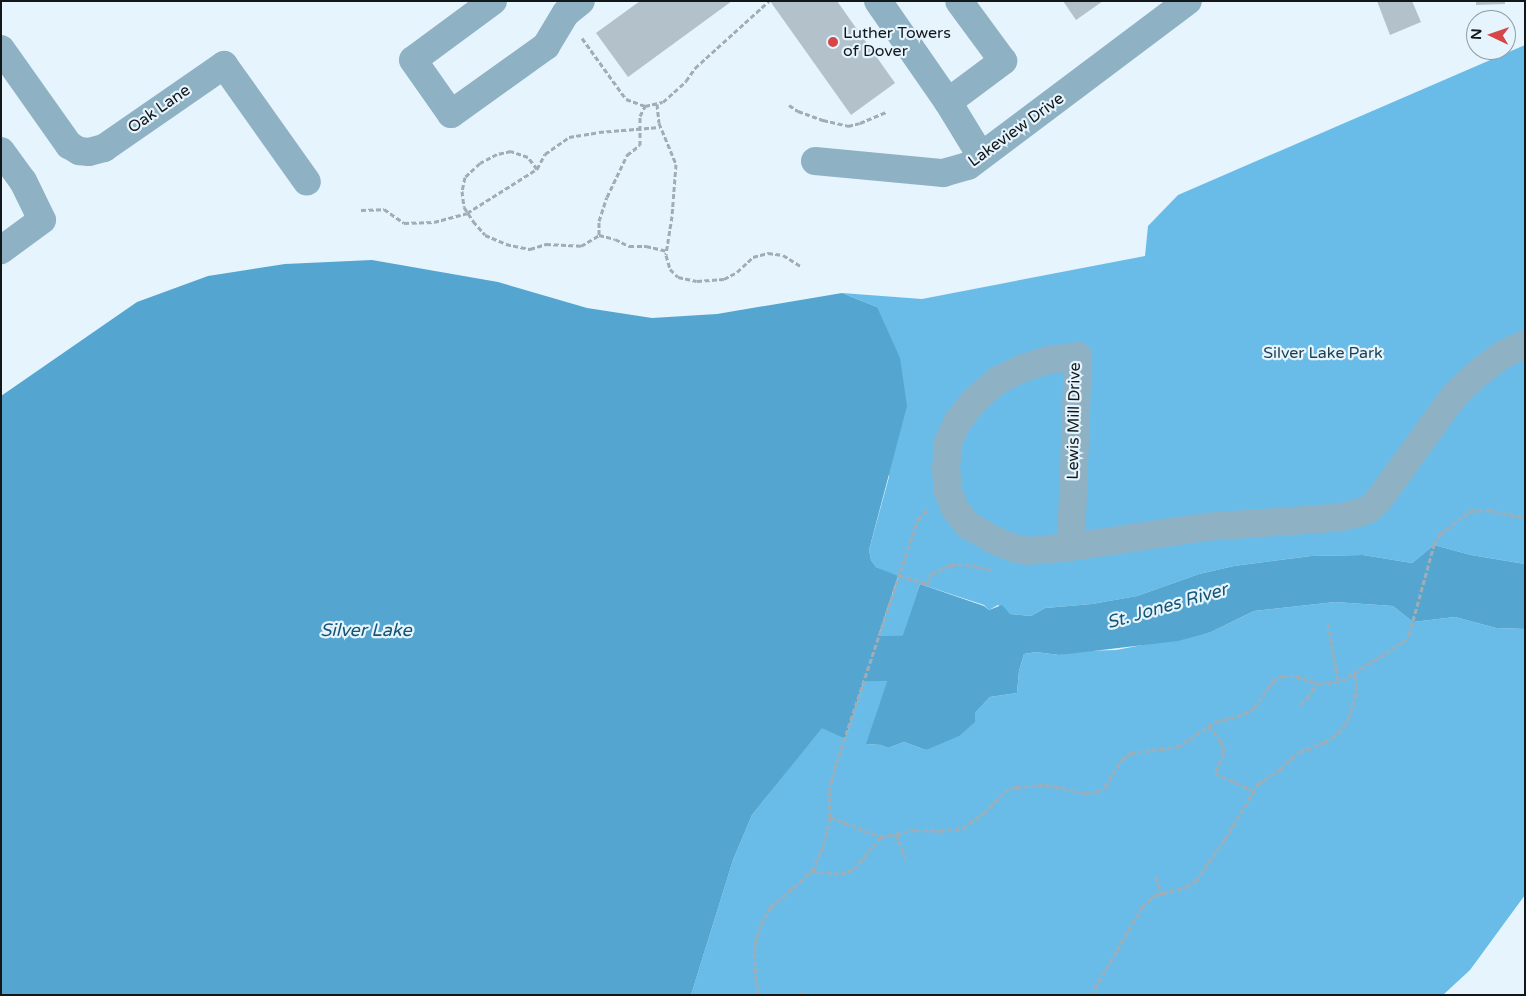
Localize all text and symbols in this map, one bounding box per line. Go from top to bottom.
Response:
north arrow [1466,10,1516,60]
place label: Luther Towers of Dover [843,23,951,61]
text: N [1468,28,1485,40]
marker: Luther Towers of Dover [827,36,839,48]
street label: Oak Lane [124,81,194,137]
street label: Lakeview Drive [964,89,1068,171]
park label: Silver Lake Park [1263,343,1383,363]
street label: Lewis Mill Drive [1063,362,1085,480]
water label: St. Jones River [1104,578,1230,634]
water label: Silver Lake [320,619,412,641]

